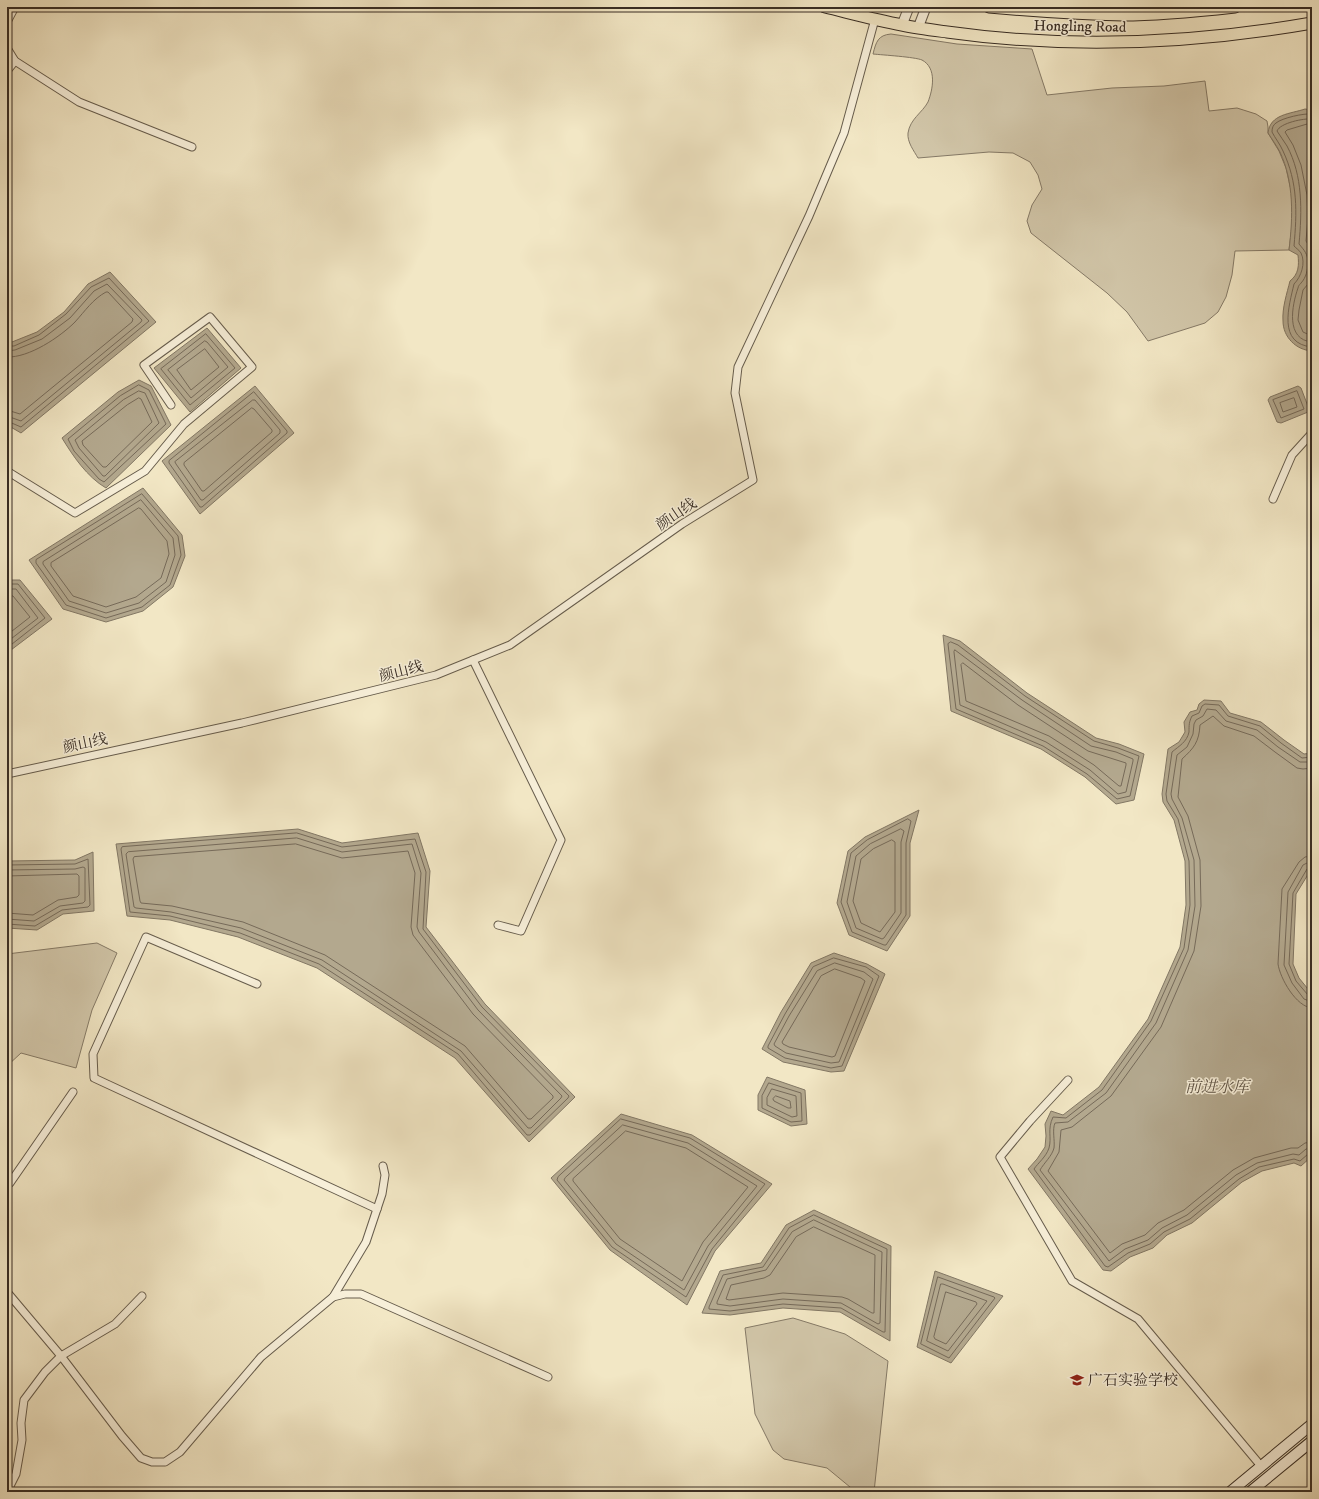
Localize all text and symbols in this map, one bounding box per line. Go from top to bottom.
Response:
street label: Hongling Road [1034,16,1127,37]
street label: 颜山线 [652,494,700,535]
street label: 颜山线 [377,657,425,686]
street label: 颜山线 [61,730,109,757]
water label: 前进水库 [1185,1077,1252,1097]
place label: 广石实验学校 [1088,1371,1178,1390]
school or university icon: 广石实验学校 [1069,1372,1085,1388]

